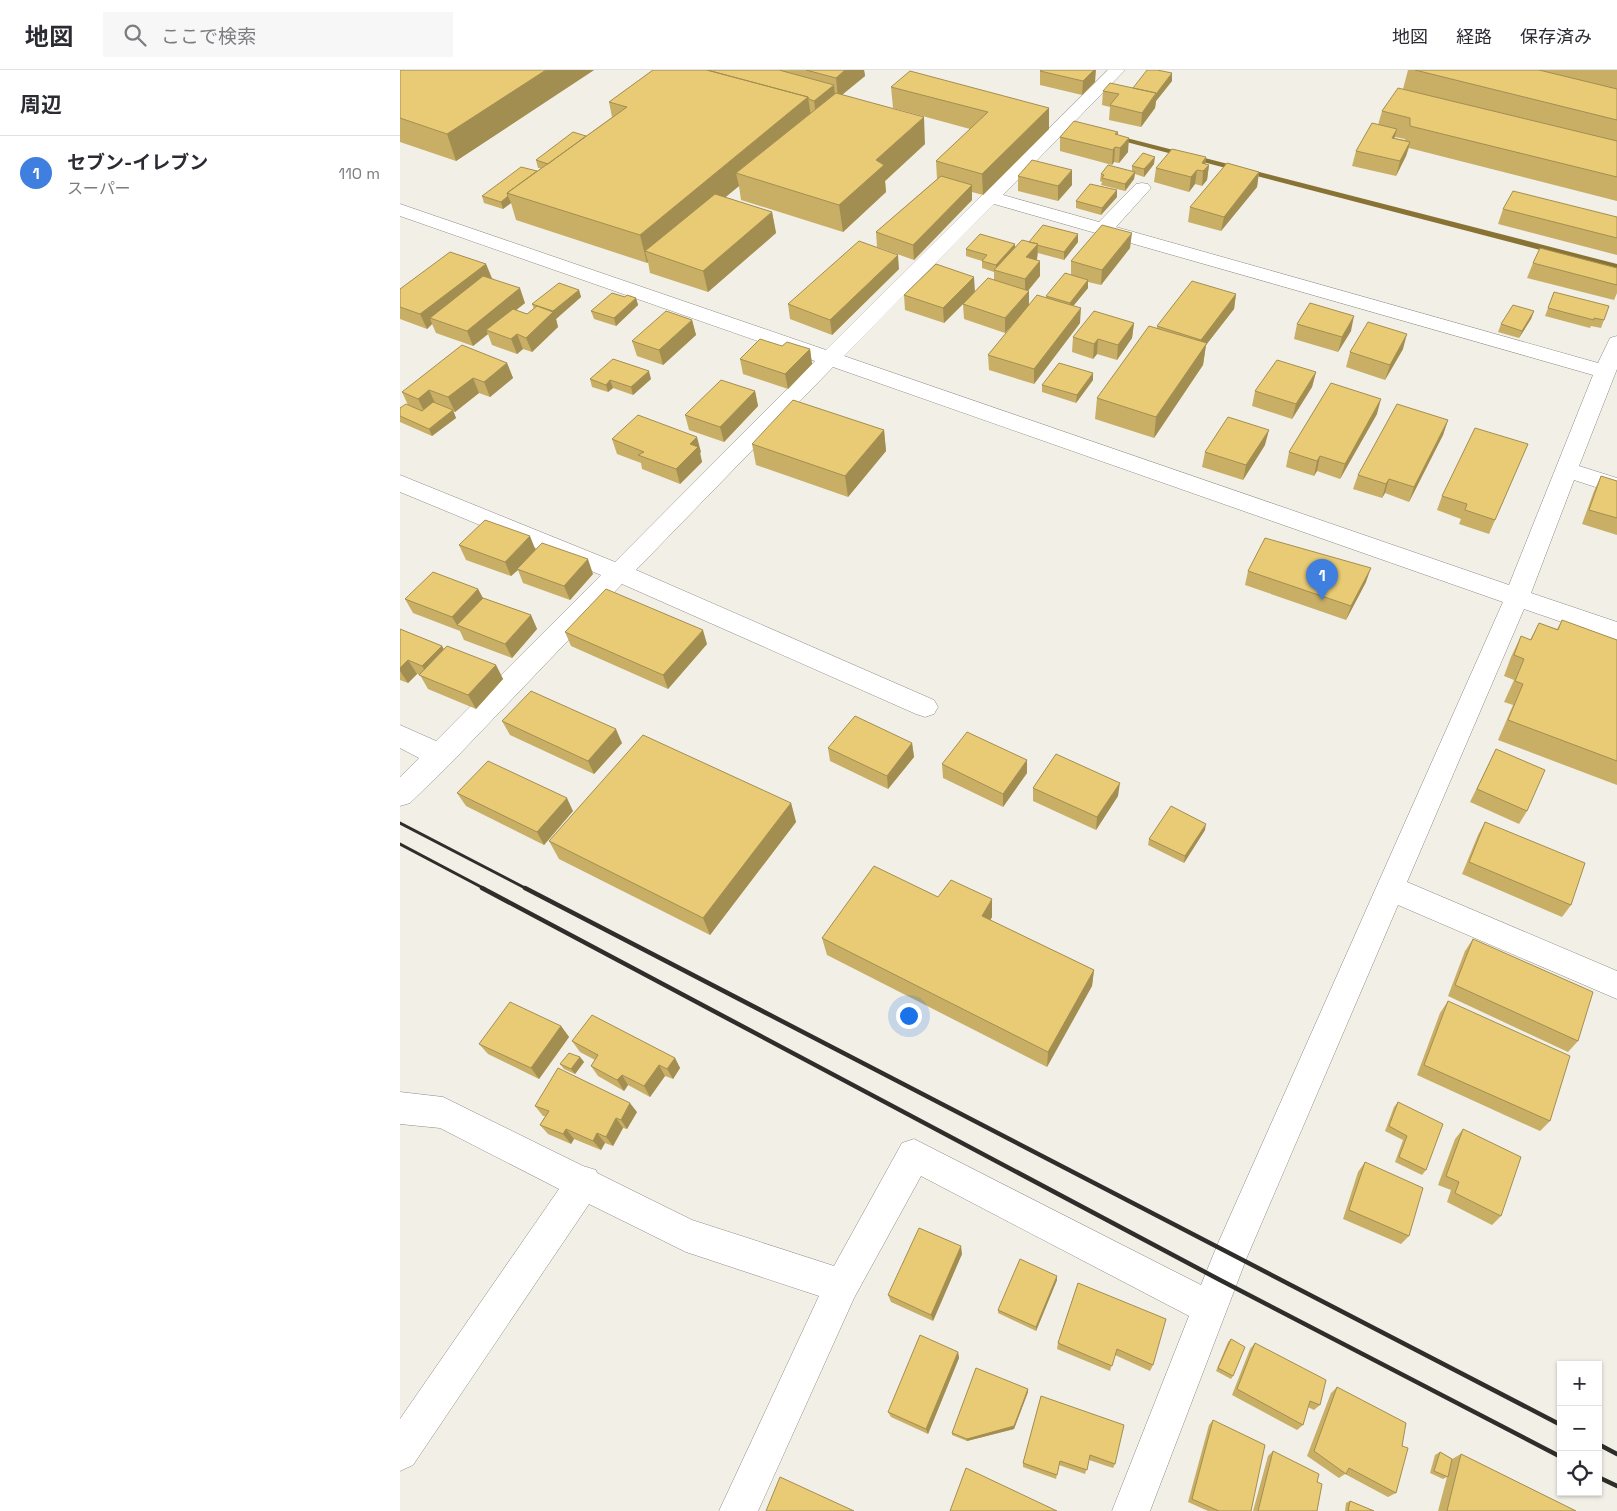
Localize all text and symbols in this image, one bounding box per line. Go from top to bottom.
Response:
search box [103,12,453,57]
text: 地図 [25,21,73,52]
icon: search [121,21,149,49]
text: ここで検索 [161,24,256,49]
text: 地図 [1392,25,1428,48]
text: 経路 [1456,25,1492,48]
text: 保存済み [1520,25,1592,48]
text: 周辺 [20,91,62,118]
text: セブン-イレブン [67,150,208,175]
text: 1 [32,163,40,184]
text: 110 m [338,163,380,184]
text: スーパー [67,178,131,199]
pin: 1 [1306,559,1338,600]
your location [896,1003,922,1029]
map controls [1557,1361,1602,1496]
button: + [1557,1361,1602,1406]
button: − [1557,1406,1602,1451]
button: locate [1557,1451,1602,1496]

